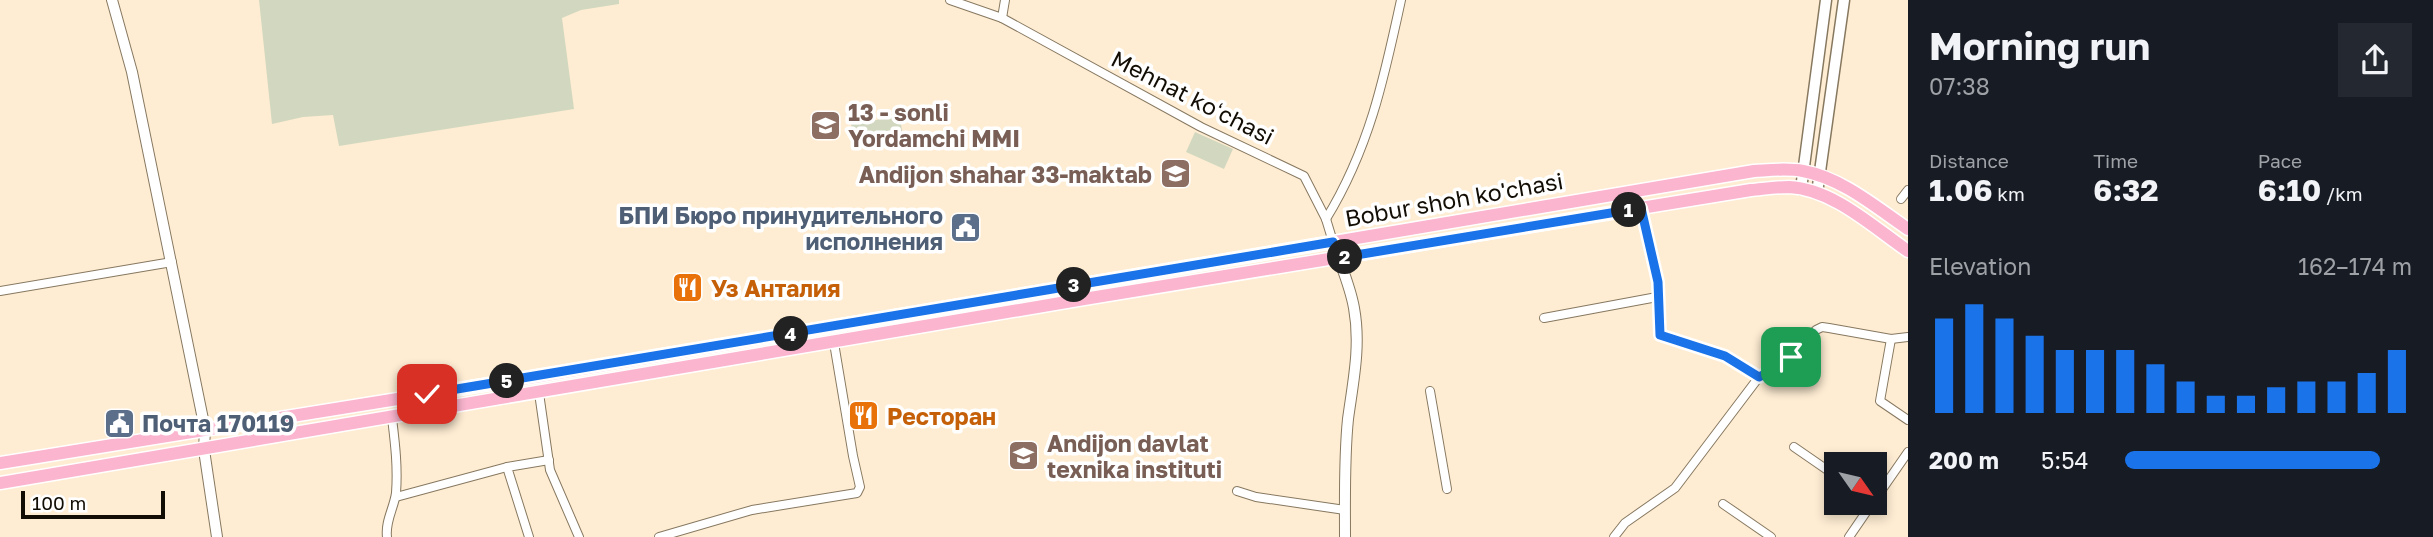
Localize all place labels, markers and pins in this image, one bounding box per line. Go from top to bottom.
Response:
place label: 13 - sonli Yordamchi MMI [848,98,1020,152]
school or university icon: 13 - sonli Yordamchi MMI [808,108,842,142]
school or university icon: Andijon shahar 33-maktab [1158,157,1192,191]
place label: Andijon shahar 33-maktab [859,160,1152,188]
pin: 1 [1612,192,1646,228]
place label: БПИ Бюро принудительного исполнения [618,201,943,255]
public building icon: БПИ Бюро принудительного исполнения [949,211,983,245]
pin: 2 [1328,240,1362,274]
pin: 3 [1056,268,1092,302]
restaurant icon: Уз Анталия [671,271,705,305]
place label: Уз Анталия [711,274,841,302]
pin: 4 [774,316,808,352]
pin [1761,327,1821,387]
pin [397,364,457,424]
pin: 5 [490,364,524,398]
restaurant icon: Ресторан [847,399,881,433]
place label: Ресторан [887,402,996,430]
public building icon: Почта 170119 [102,406,136,440]
place label: Почта 170119 [142,409,294,437]
place label: Andijon davlat texnika instituti [1047,429,1222,483]
school or university icon: Andijon davlat texnika instituti [1007,439,1041,473]

